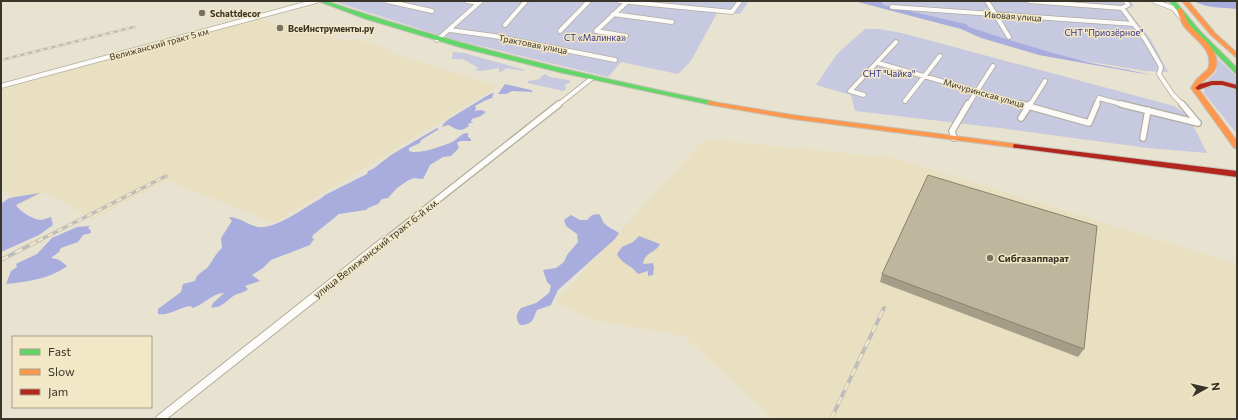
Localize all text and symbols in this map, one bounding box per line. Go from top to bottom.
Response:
marker: Schattdecor [197,8,207,18]
place label: Schattdecor [210,8,261,19]
street label: Ивовая улица [984,9,1042,24]
marker: ВсеИнструменты.ру [275,23,285,33]
place label: ВсеИнструменты.ру [288,23,374,34]
street label: Велижанский тракт 5 км [108,25,210,63]
park label: СНТ "Приозёрное" [1064,27,1144,38]
street label: Трактовая улица [498,32,569,56]
park label: CТ «Малинка» [564,32,626,43]
park label: СНТ "Чайка" [863,68,915,79]
street label: Мичуринская улица [942,76,1026,110]
street label: улица Велижанский тракт 6-й км. [311,195,441,301]
place label: Сибгазаппарат [998,252,1069,264]
marker: Сибгазаппарат [985,253,995,263]
legend [12,336,152,408]
text: Fast [48,344,71,358]
text: Slow [48,364,75,378]
north arrow [1186,368,1226,408]
text: N [1209,382,1223,392]
text: Jam [48,384,68,399]

